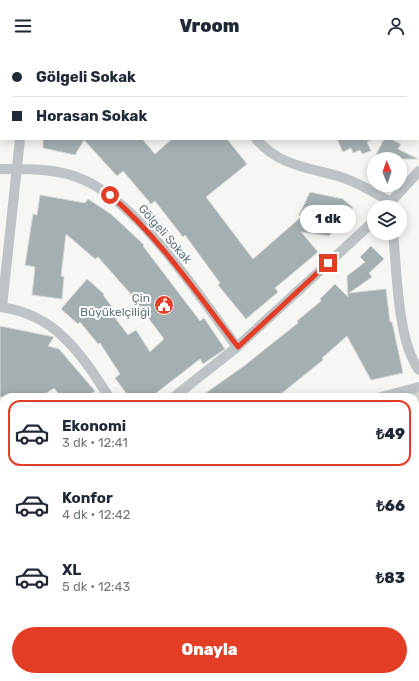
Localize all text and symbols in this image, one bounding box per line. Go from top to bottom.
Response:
icon: menu [12,15,34,37]
text: Vroom [179,15,240,37]
icon: person [385,15,407,37]
text: Gölgeli Sokak [36,68,136,86]
text: Horasan Sokak [36,107,147,125]
north arrow [367,152,407,192]
map controls [367,152,407,240]
route start [101,186,119,204]
button: layers [367,200,407,240]
street label: Gölgeli Sokak [135,202,195,267]
callout: 1 dk [300,205,356,233]
text: 1 dk [315,211,341,226]
route end [319,254,337,272]
place label: Çin Büyükelçiliği [80,291,150,319]
public building icon: Çin Büyükelçiliği [153,294,175,316]
icon: car [14,415,50,451]
text: Ekonomi [62,417,126,435]
text: ₺49 [376,425,405,443]
text: 3 dk · 12:41 [62,435,128,450]
icon: car [14,487,50,523]
text: Konfor [62,489,113,507]
text: ₺66 [376,497,405,515]
text: 4 dk · 12:42 [62,507,130,522]
icon: car [14,559,50,595]
text: XL [62,561,81,579]
text: ₺83 [376,569,405,587]
text: 5 dk · 12:43 [62,579,130,594]
button: Onayla [12,627,407,673]

